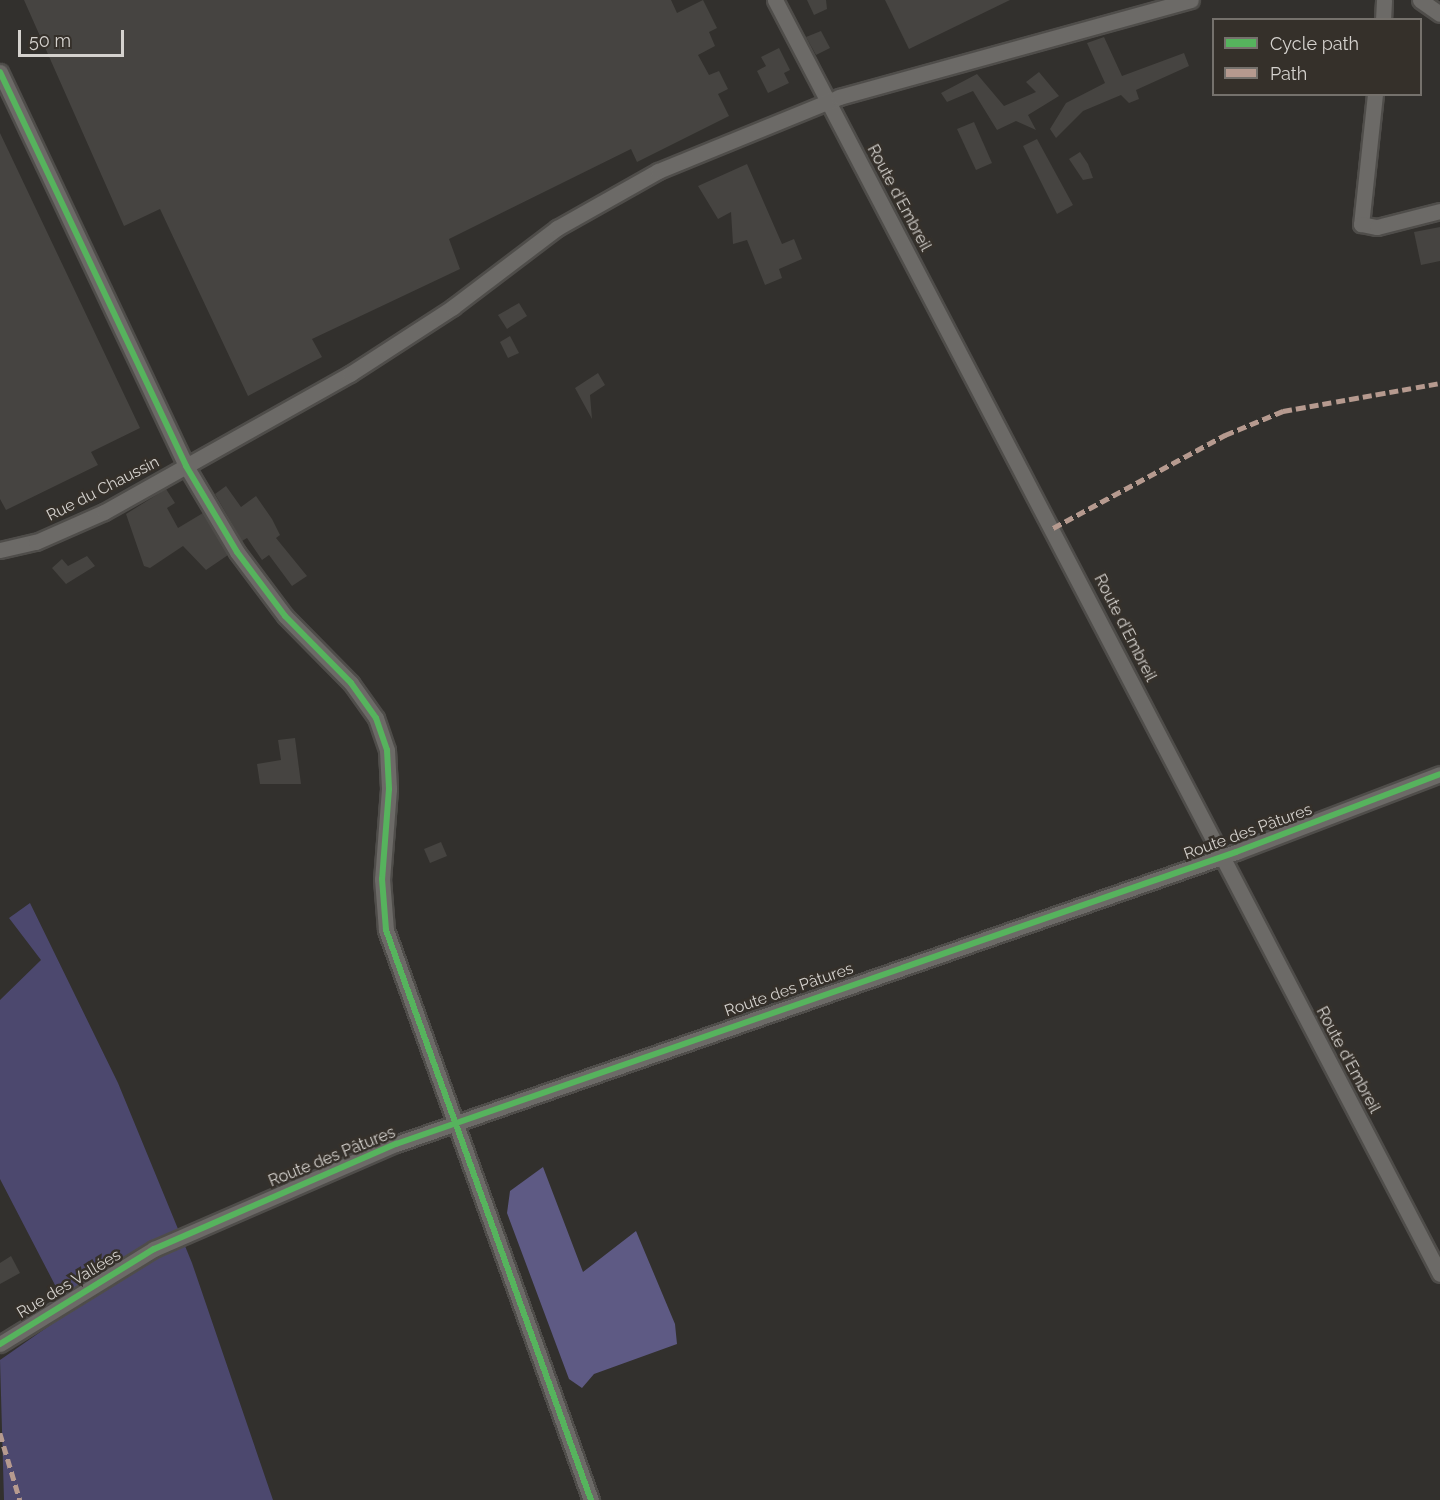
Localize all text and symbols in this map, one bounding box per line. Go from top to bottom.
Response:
scale bar [21,18,128,56]
legend [1212,18,1422,96]
text: 50 m [29,30,71,51]
text: Cycle path [1270,33,1359,54]
text: Path [1270,63,1307,84]
street label: Route d'Embreil [863,141,935,255]
street label: Rue du Chaussin [44,452,162,526]
street label: Route d'Embreil [1090,571,1160,685]
street label: Route des Pâtures [1181,800,1315,864]
street label: Route des Pâtures [722,959,856,1021]
street label: Route d'Embreil [1312,1003,1384,1117]
street label: Route des Pâtures [266,1123,398,1191]
street label: Rue des Vallées [13,1245,125,1323]

